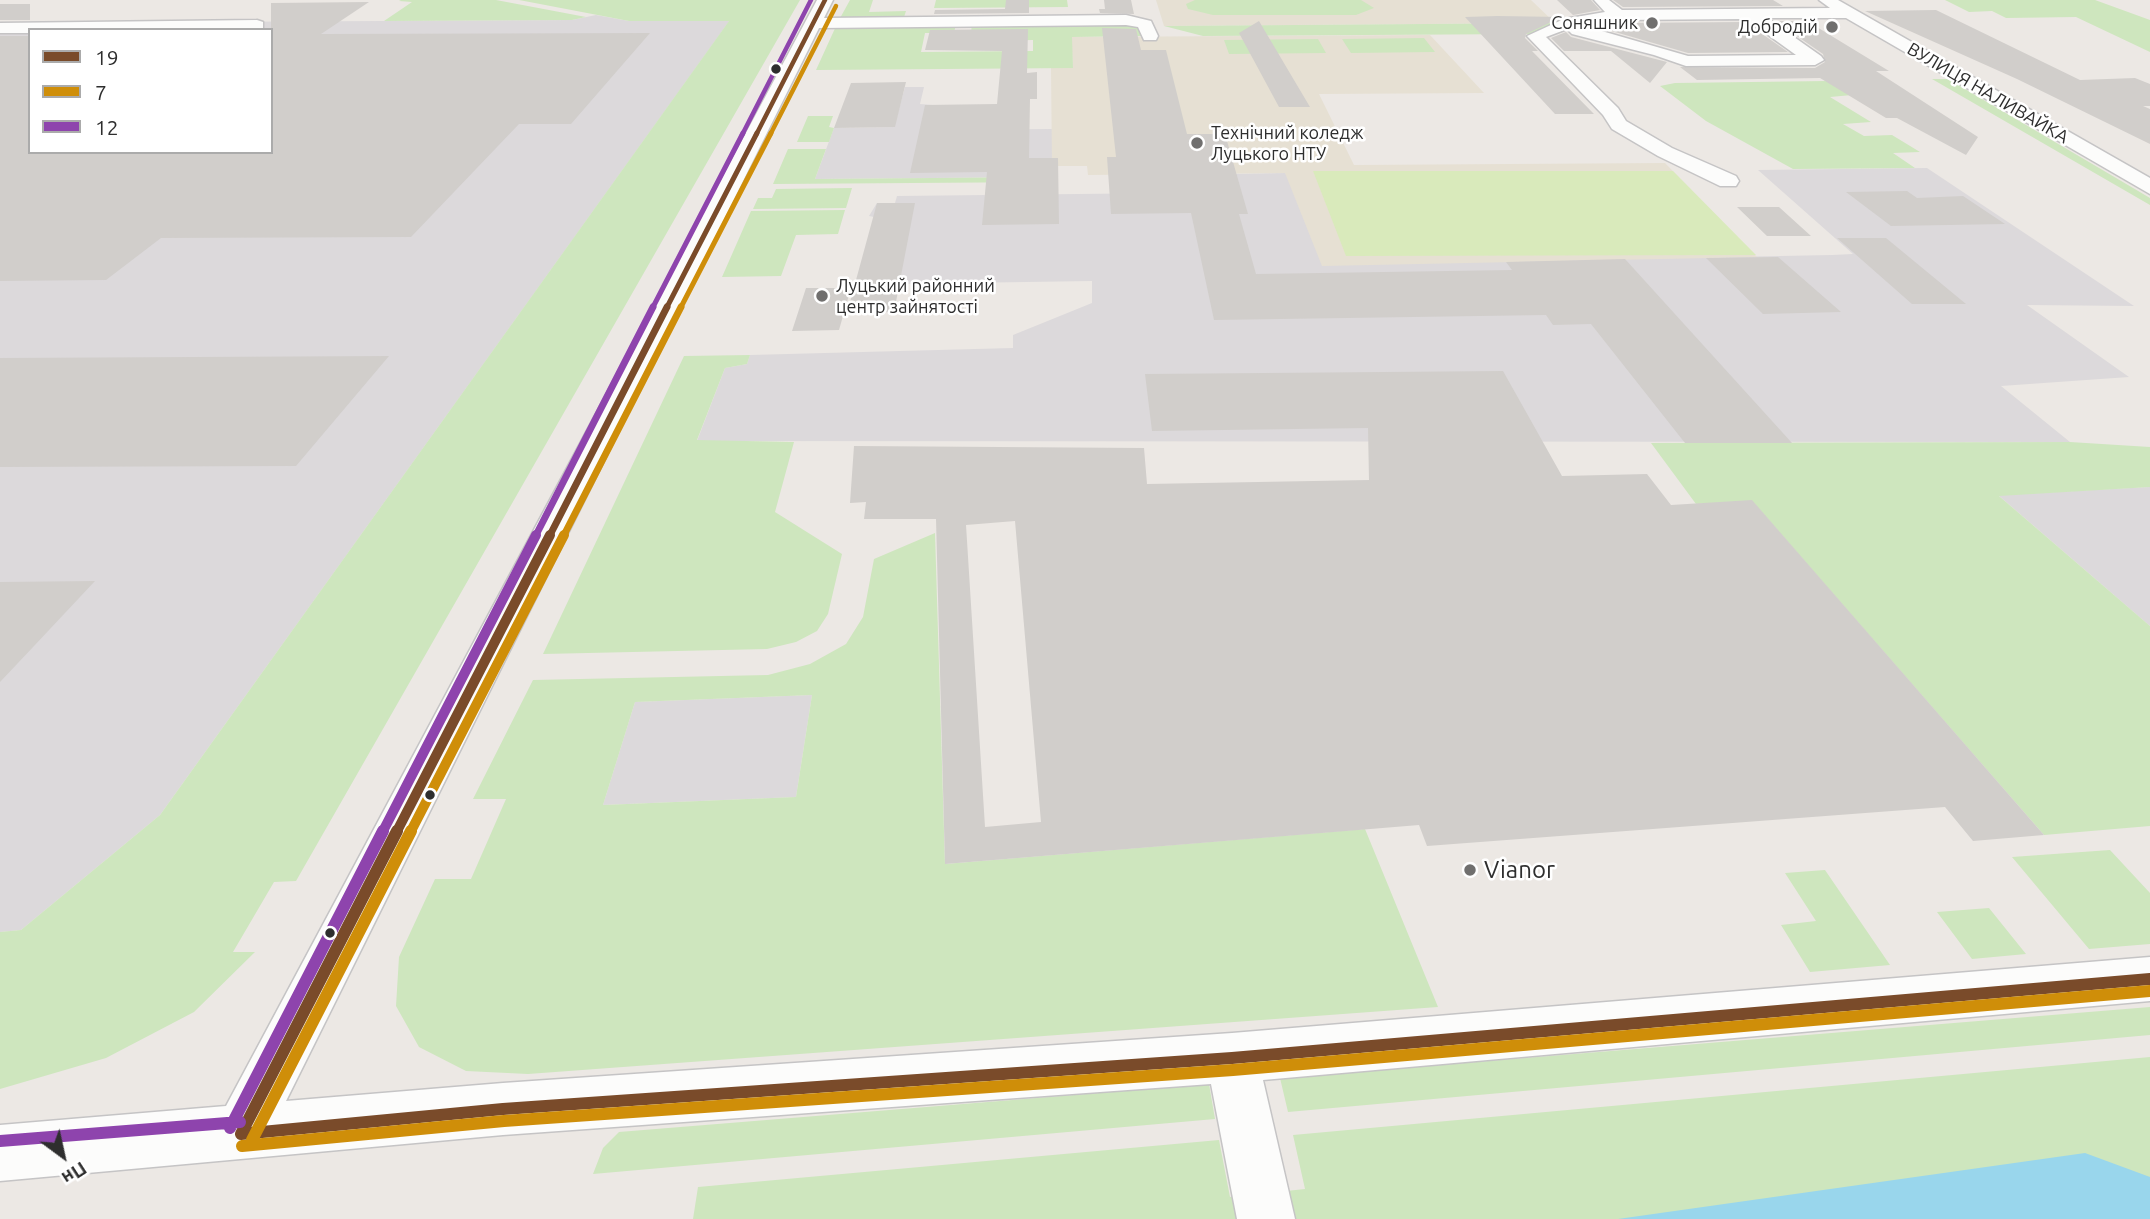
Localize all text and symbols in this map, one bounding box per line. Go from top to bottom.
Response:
place label: Соняшник [1551,12,1638,34]
marker: Соняшник [1644,15,1660,31]
place label: Добродій [1738,16,1818,38]
marker: Добродій [1824,19,1840,35]
legend [28,28,273,154]
street label: ВУЛИЦЯ НАЛИВАЙКА [1903,38,2073,148]
text: 19 [95,45,119,69]
unlabelled marker [769,62,783,76]
text: 7 [95,80,107,104]
text: 12 [95,115,119,139]
place label: Технічний коледж Луцького НТУ [1211,122,1364,164]
marker: Технічний коледж Луцького НТУ [1189,135,1205,151]
place label: Луцький районний центр зайнятості [836,275,995,318]
marker: Луцький районний центр зайнятості [814,288,830,304]
unlabelled marker [423,788,437,802]
place label: Vianor [1484,856,1555,884]
marker: Vianor [1462,862,1478,878]
unlabelled marker [323,926,337,940]
north arrow [28,1121,98,1191]
text: Пн [58,1158,91,1190]

